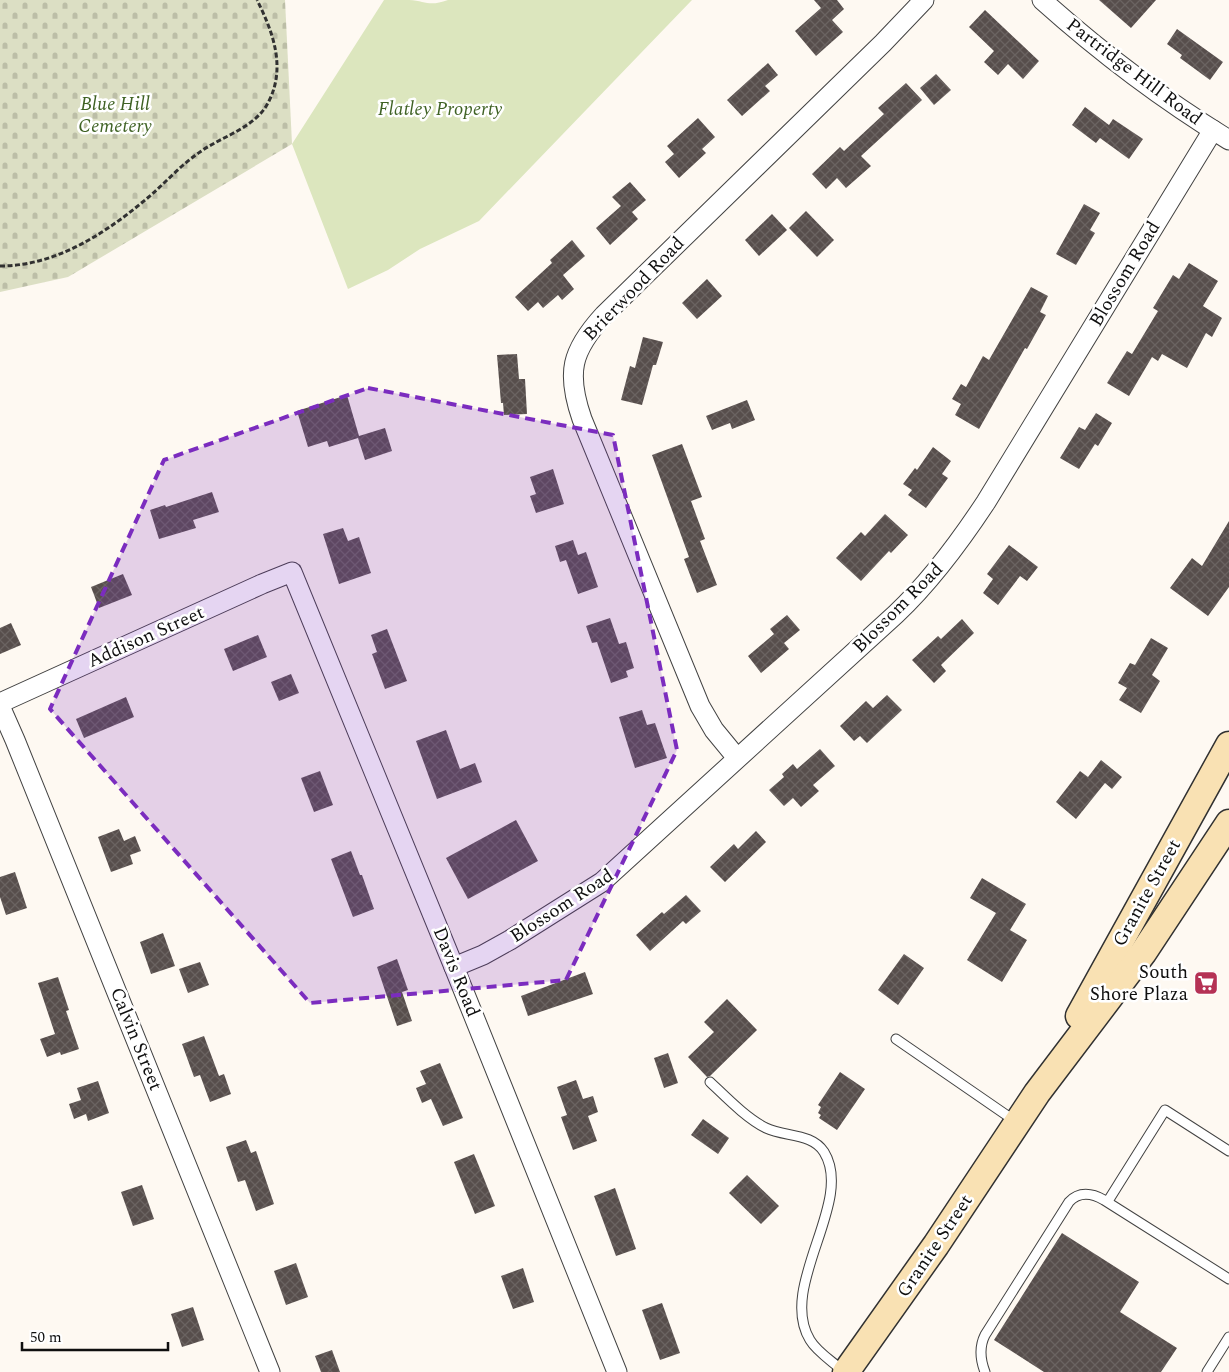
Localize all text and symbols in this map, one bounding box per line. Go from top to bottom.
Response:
street label: Partridge Hill Road [1060,11,1208,133]
park label: Blue Hill Cemetery [78,90,152,141]
park label: Flatley Property [378,95,503,124]
street label: Blossom Road [1082,216,1168,332]
street label: Brierwood Road [576,230,692,348]
street label: Blossom Road [846,556,950,660]
street label: Addison Street [83,598,209,676]
street label: Granite Street [1105,834,1189,952]
street label: Blossom Road [504,862,620,950]
street label: Davis Road [425,923,487,1021]
place label: South Shore Plaza [1090,958,1189,1009]
supermarket icon: South Shore Plaza [1193,970,1219,996]
street label: Calvin Street [102,983,170,1095]
street label: Granite Street [890,1188,980,1303]
scale bar [22,1320,169,1352]
text: 50 m [30,1326,62,1349]

